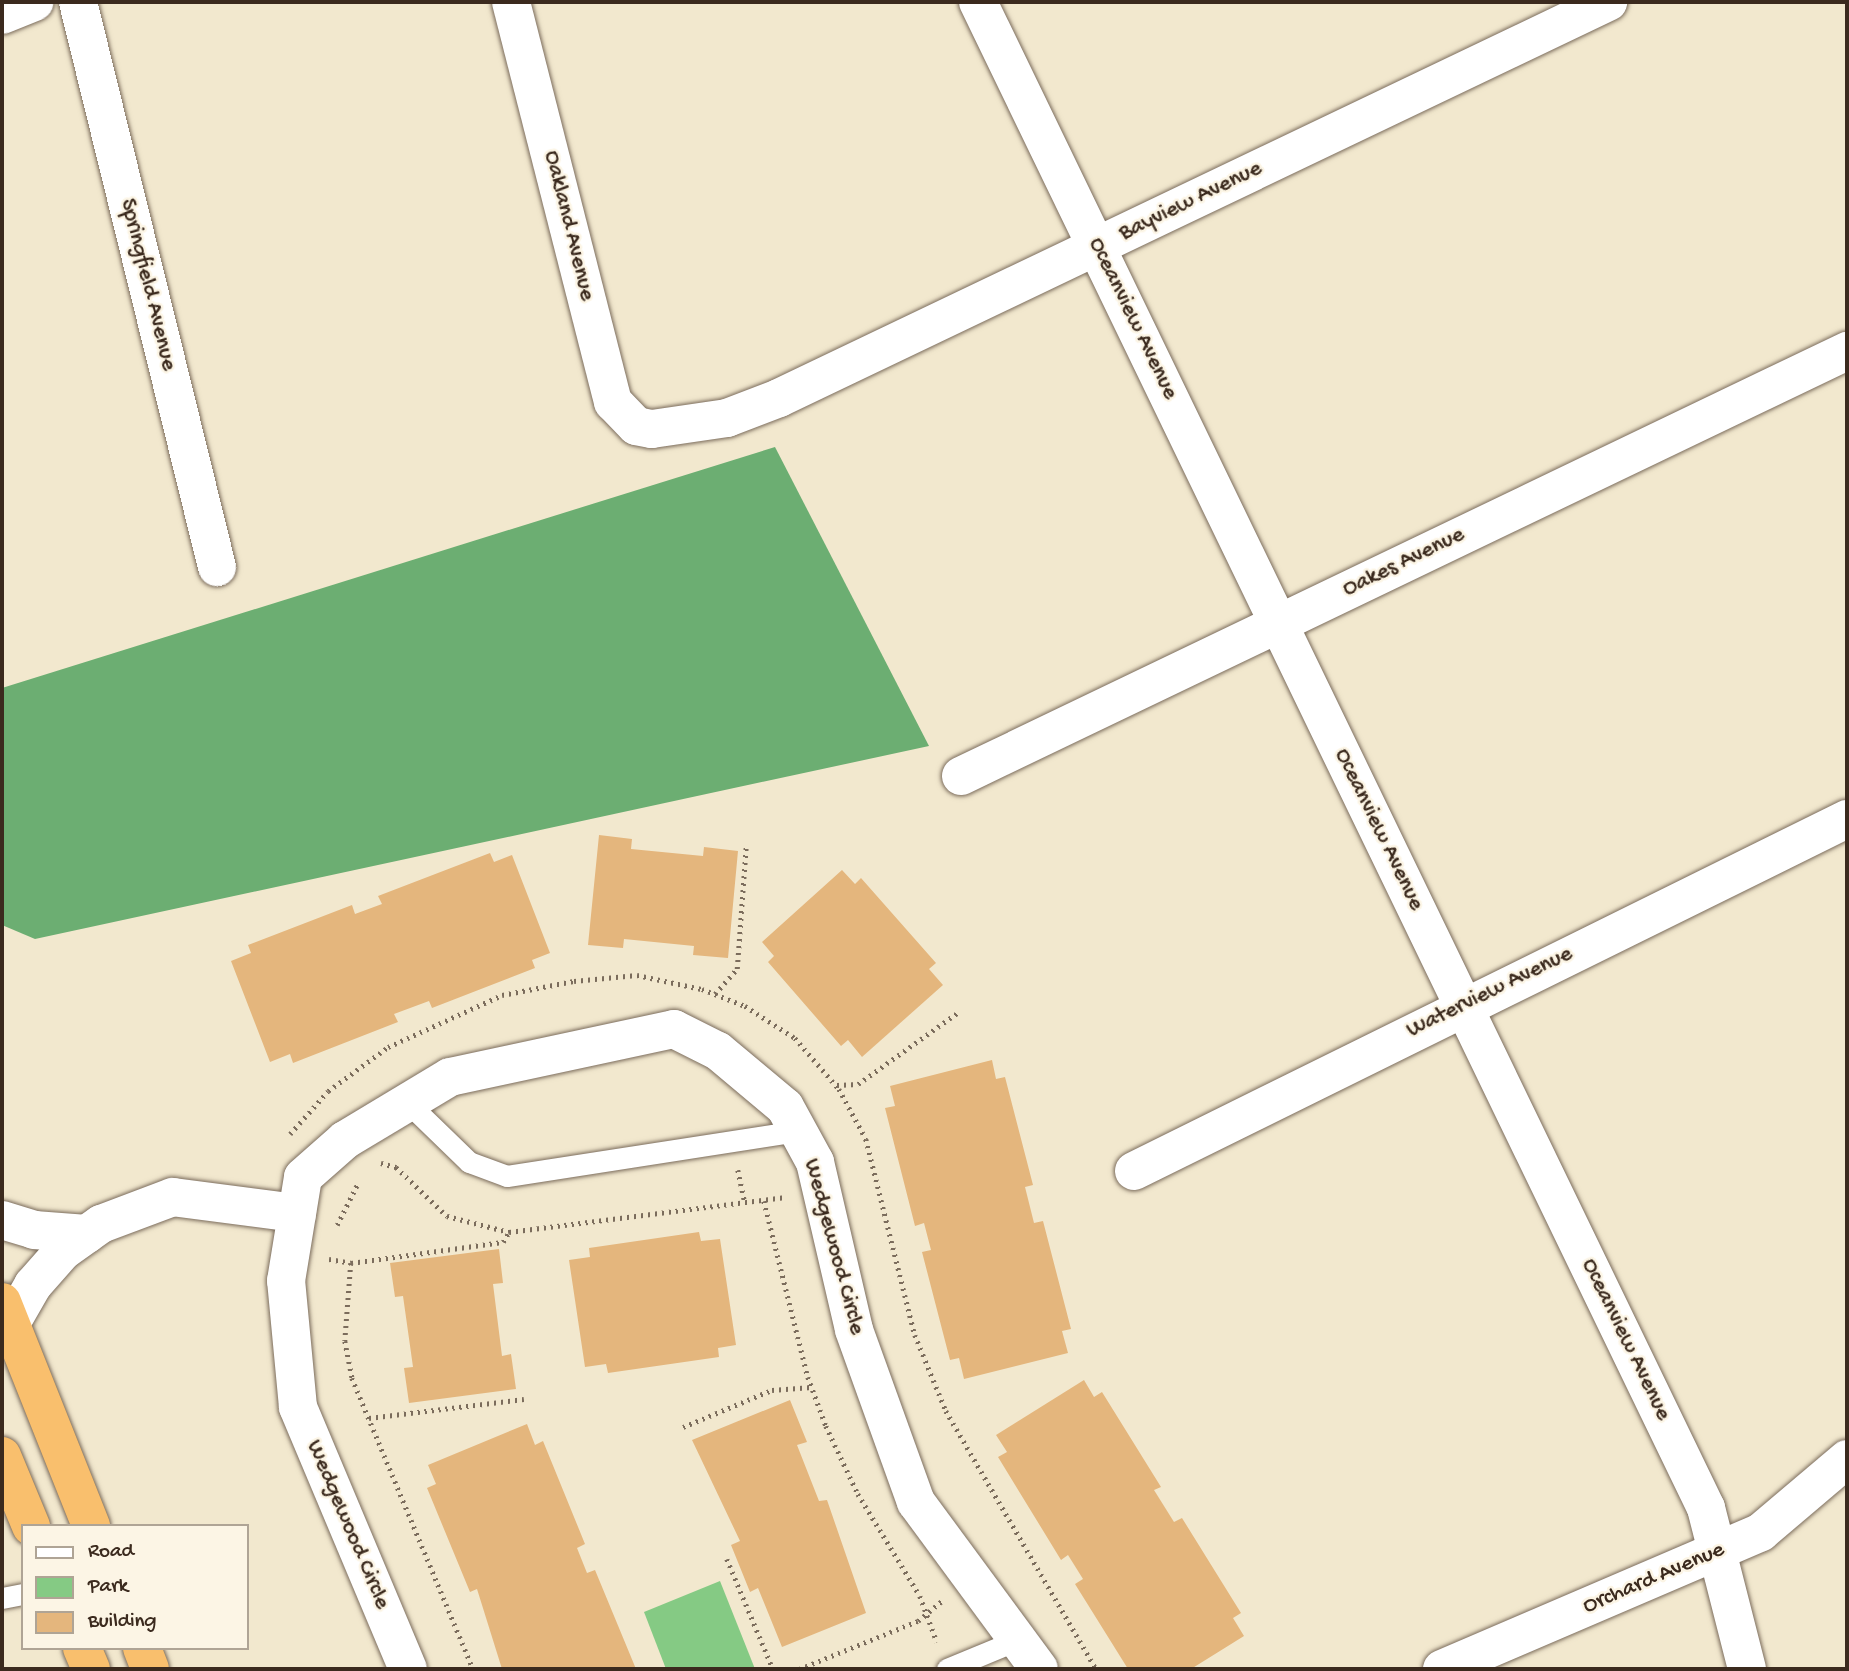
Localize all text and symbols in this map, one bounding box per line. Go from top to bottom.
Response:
street label: Oakland Avenue [536,148,600,304]
street label: Bayview Avenue [1115,156,1267,248]
street label: Springfield Avenue [112,196,182,374]
street label: Oceanview Avenue [1081,234,1183,404]
street label: Oakes Avenue [1339,522,1469,604]
street label: Oceanview Avenue [1327,745,1429,915]
street label: Waterview Avenue [1403,941,1577,1045]
street label: Wedgewood Circle [796,1156,870,1338]
street label: Oceanview Avenue [1574,1255,1676,1425]
street label: Wedgewood Circle [299,1436,395,1614]
legend [21,1524,248,1650]
street label: Orchard Avenue [1579,1537,1729,1621]
text: Road [88,1540,134,1565]
text: Park [88,1575,128,1600]
text: Building [88,1610,157,1635]

